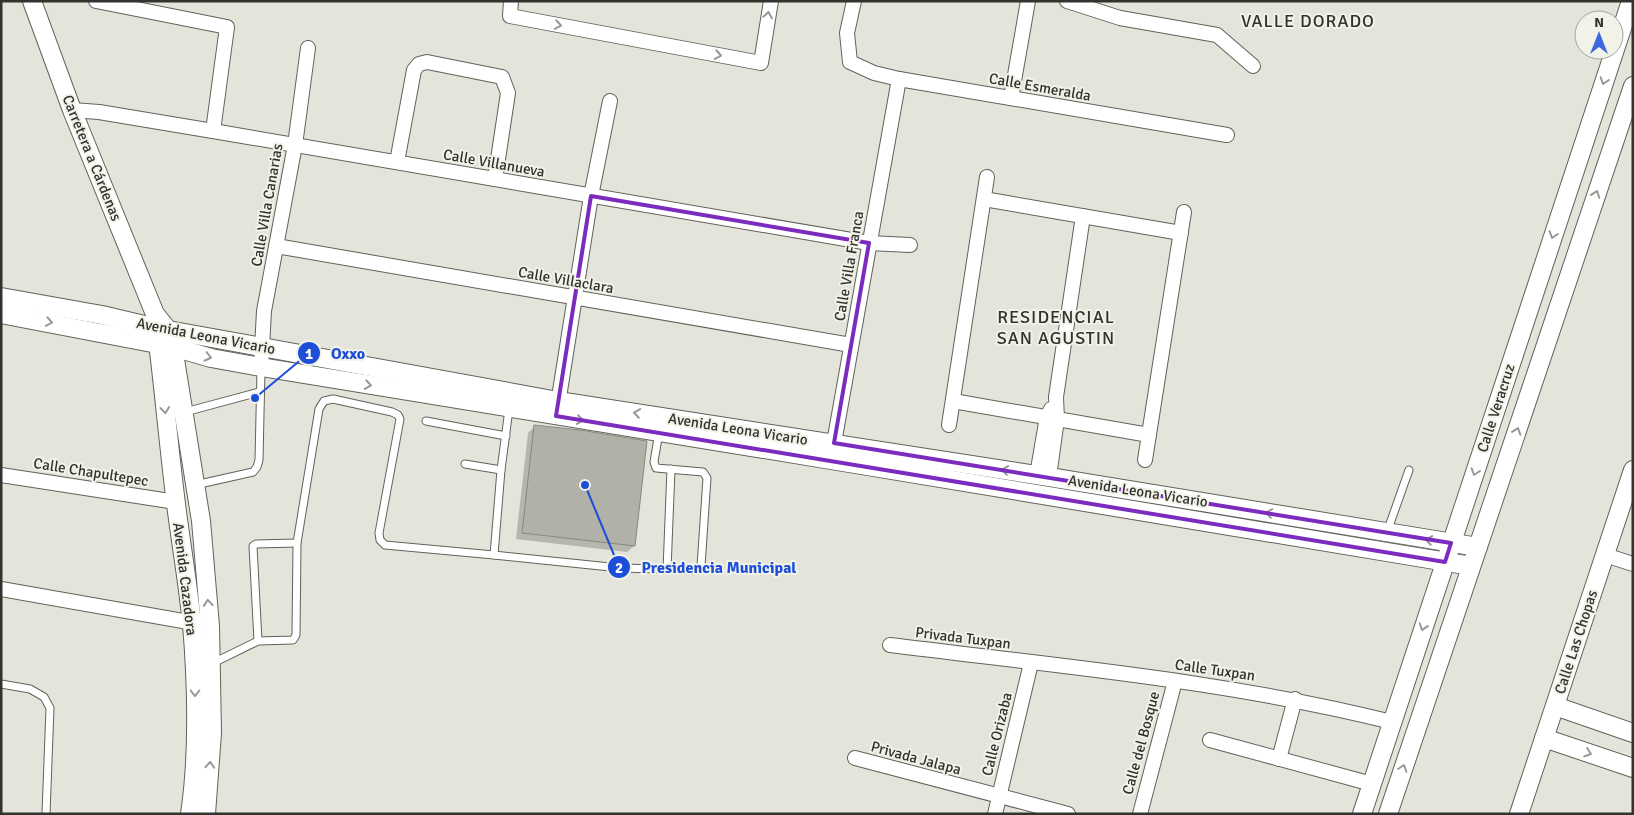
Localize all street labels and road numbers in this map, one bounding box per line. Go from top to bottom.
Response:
street label: Calle Esmeralda [988,69,1092,105]
street label: Carretera a Cárdenas [58,92,126,224]
street label: Calle Villa Canarias [247,142,287,268]
street label: Calle Villanueva [442,145,546,181]
street label: Calle Villa Franca [830,210,868,322]
street label: Calle Villaclara [517,263,615,297]
street label: Avenida Leona Vicario [135,314,277,358]
street label: Calle Veracruz [1473,361,1519,454]
street label: Avenida Leona Vicario [667,409,809,449]
street label: Calle Chapultepec [32,454,150,490]
street label: Avenida Leona Vicario [1067,471,1209,511]
street label: Avenida Cazadora [169,521,201,637]
street label: Calle Las Chopas [1551,587,1601,696]
street label: Privada Tuxpan [914,623,1012,653]
street label: Calle Tuxpan [1174,655,1256,685]
street label: Calle del Bosque [1119,689,1163,797]
street label: Calle Orizaba [978,690,1016,778]
street label: Privada Jalapa [869,737,963,779]

